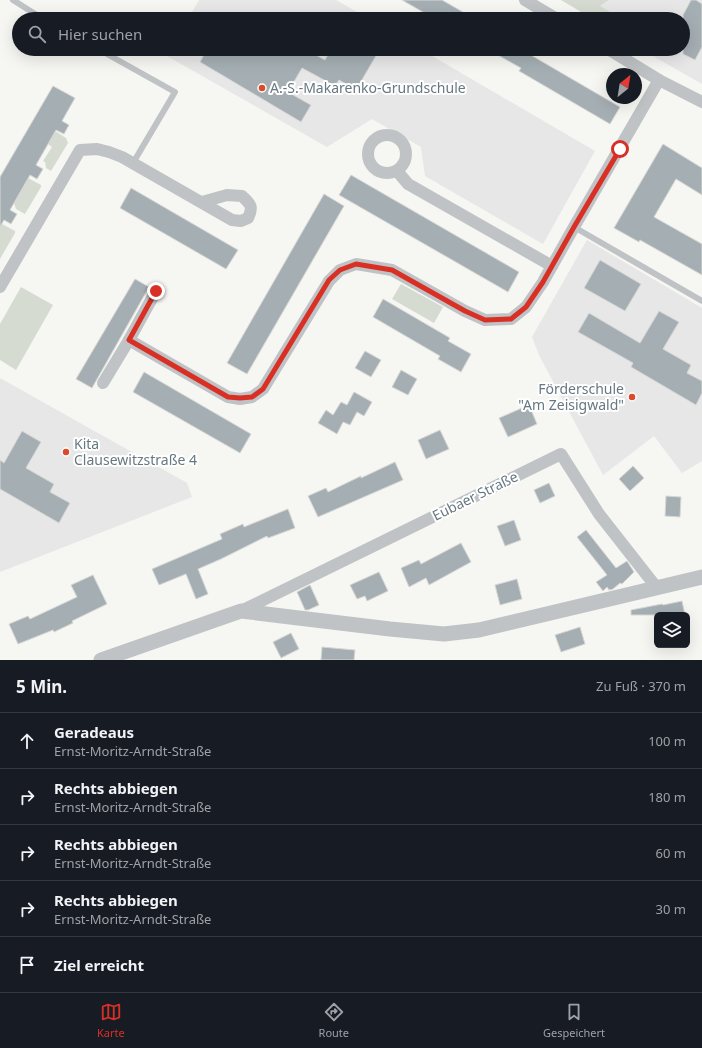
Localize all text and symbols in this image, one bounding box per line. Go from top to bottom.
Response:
search box [12,12,690,56]
icon: search [26,23,48,45]
text: Hier suchen [58,24,142,44]
north arrow [606,68,642,104]
place label: A.-S.-Makarenko-Grundschule [270,78,466,97]
marker: A.-S.-Makarenko-Grundschule [257,83,267,93]
route start [611,140,629,158]
route end [147,282,165,300]
place label: Förderschule "Am Zeisigwald" [518,379,624,414]
marker: Förderschule "Am Zeisigwald" [627,392,637,402]
place label: Kita Clausewitzstraße 4 [74,434,197,469]
marker: Kita Clausewitzstraße 4 [61,447,71,457]
street label: Eubaer Straße [429,467,521,524]
map controls [654,612,690,648]
button: layers [654,612,690,648]
text: 5 Min. [16,675,67,698]
text: Zu Fuß · 370 m [596,677,686,695]
text: Geradeaus [54,722,134,742]
icon: ahead [16,730,38,752]
text: 100 m [648,732,686,750]
text: Ernst-Moritz-Arndt-Straße [54,742,211,760]
text: Rechts abbiegen [54,778,178,798]
icon: right [16,786,38,808]
text: 180 m [648,788,686,806]
text: Ernst-Moritz-Arndt-Straße [54,798,211,816]
text: Rechts abbiegen [54,834,178,854]
icon: right [16,842,38,864]
text: 60 m [656,844,686,862]
text: Ernst-Moritz-Arndt-Straße [54,854,211,872]
text: Rechts abbiegen [54,890,178,910]
icon: right [16,898,38,920]
text: 30 m [656,900,686,918]
text: Ernst-Moritz-Arndt-Straße [54,910,211,928]
icon: arrive [16,954,38,976]
text: Ziel erreicht [54,955,144,975]
tab: Karte [97,1001,125,1040]
tab: Route [319,1001,349,1040]
tab: Gespeichert [543,1001,605,1040]

